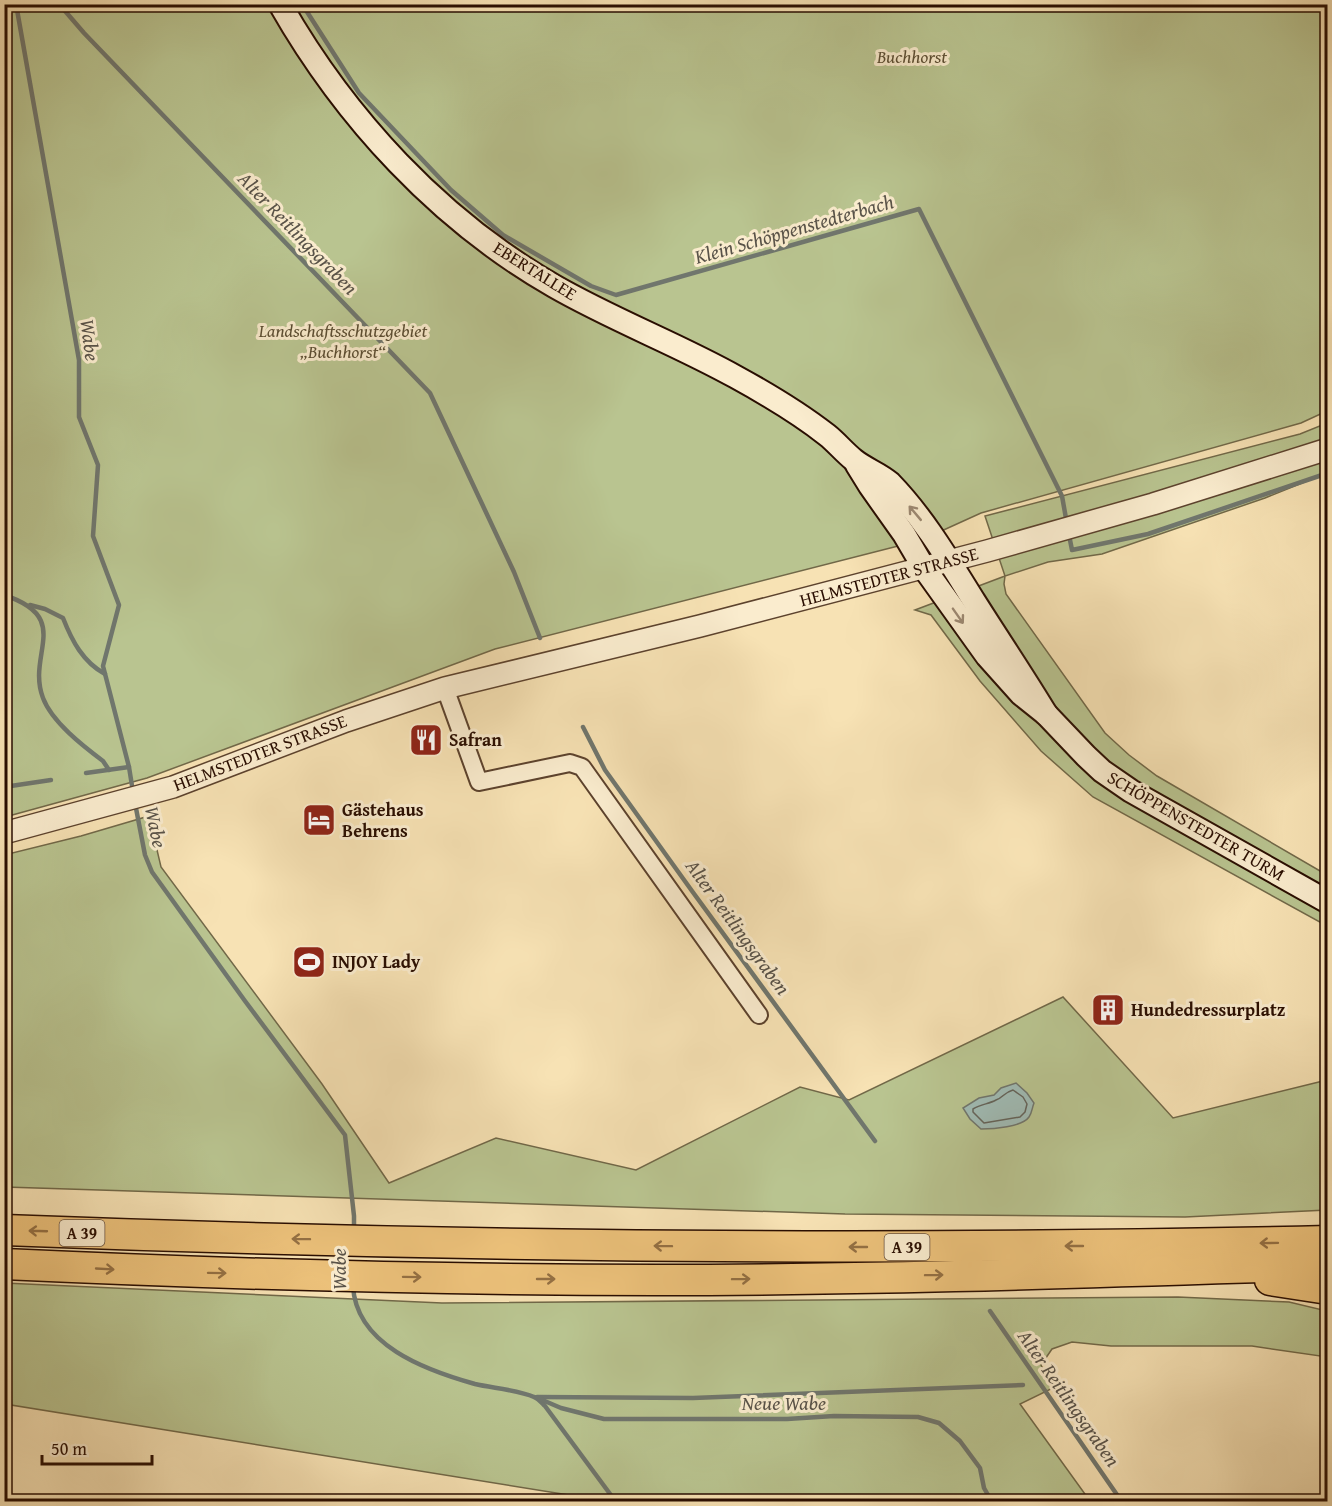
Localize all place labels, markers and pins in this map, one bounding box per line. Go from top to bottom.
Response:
restaurant icon: Safran [408,722,444,758]
place label: Safran [449,726,502,753]
place label: Gästehaus Behrens [342,796,424,844]
hotel icon: Gästehaus Behrens [301,802,337,838]
sports icon: INJOY Lady [291,944,327,980]
place label: INJOY Lady [332,948,421,975]
building icon: Hundedressurplatz [1090,992,1126,1028]
place label: Hundedressurplatz [1131,996,1286,1023]

